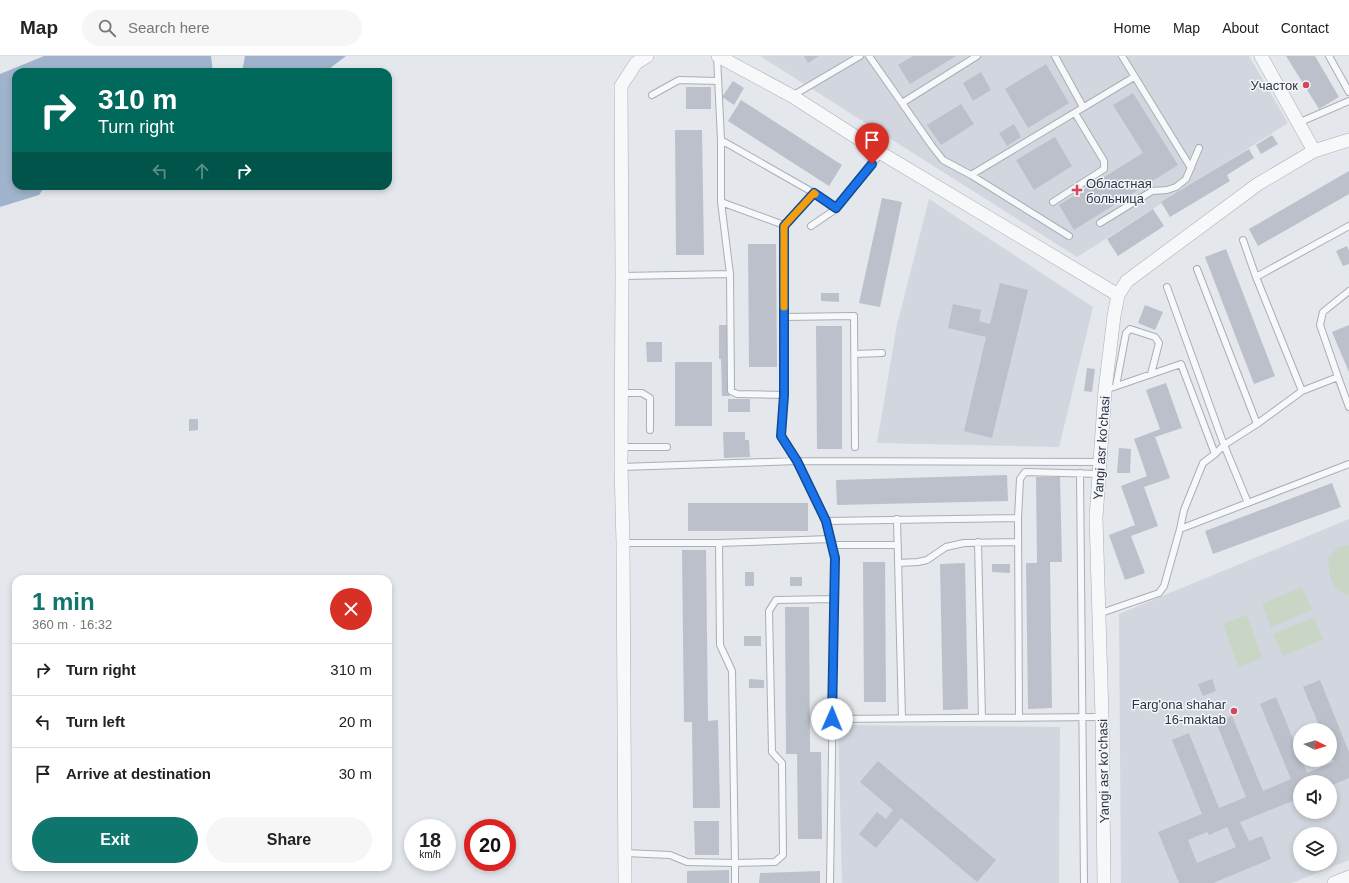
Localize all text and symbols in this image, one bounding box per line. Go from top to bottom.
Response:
search box [82,10,362,46]
text: Map [20,17,58,38]
icon: search [96,17,118,39]
text: Search here [128,19,210,36]
text: Home [1114,20,1151,36]
text: Map [1173,20,1200,36]
text: About [1222,20,1259,36]
text: Contact [1281,20,1329,36]
place label: Участок [1251,78,1298,93]
marker: Участок [1301,80,1311,90]
icon: right [32,84,84,136]
text: 310 m [98,84,177,115]
text: Turn right [98,117,174,137]
pin [855,123,889,164]
icon: arrive [861,129,883,151]
icon: left [149,160,171,182]
icon: ahead [191,160,213,182]
icon: right [233,160,255,182]
place label: Областная больница [1086,176,1152,206]
marker: Областная больница [1071,184,1083,196]
street label: Yangi asr ko'chasi [1090,395,1113,501]
text: 1 min [32,588,95,615]
button: close [330,588,372,630]
text: 360 m · 16:32 [32,617,112,632]
icon: right [32,659,54,681]
text: Turn right [66,661,136,678]
text: 310 m [330,661,372,678]
place label: Farg'ona shahar 16-maktab [1132,697,1227,727]
position arrow [811,698,853,740]
marker: Farg'ona shahar 16-maktab [1229,706,1239,716]
icon: left [32,711,54,733]
text: Turn left [66,713,125,730]
text: 20 m [339,713,372,730]
street label: Yangi asr ko'chasi [1095,719,1112,823]
north arrow [1293,723,1337,767]
map controls [1293,723,1337,871]
icon: arrive [32,763,54,785]
text: Arrive at destination [66,765,211,782]
text: 30 m [339,765,372,782]
button: sound [1293,775,1337,819]
button: Exit [32,817,198,863]
button: Share [206,817,372,863]
speed limit sign: 20 [464,819,516,871]
button: layers [1293,827,1337,871]
text: 18 [419,829,441,851]
text: km/h [419,849,441,860]

